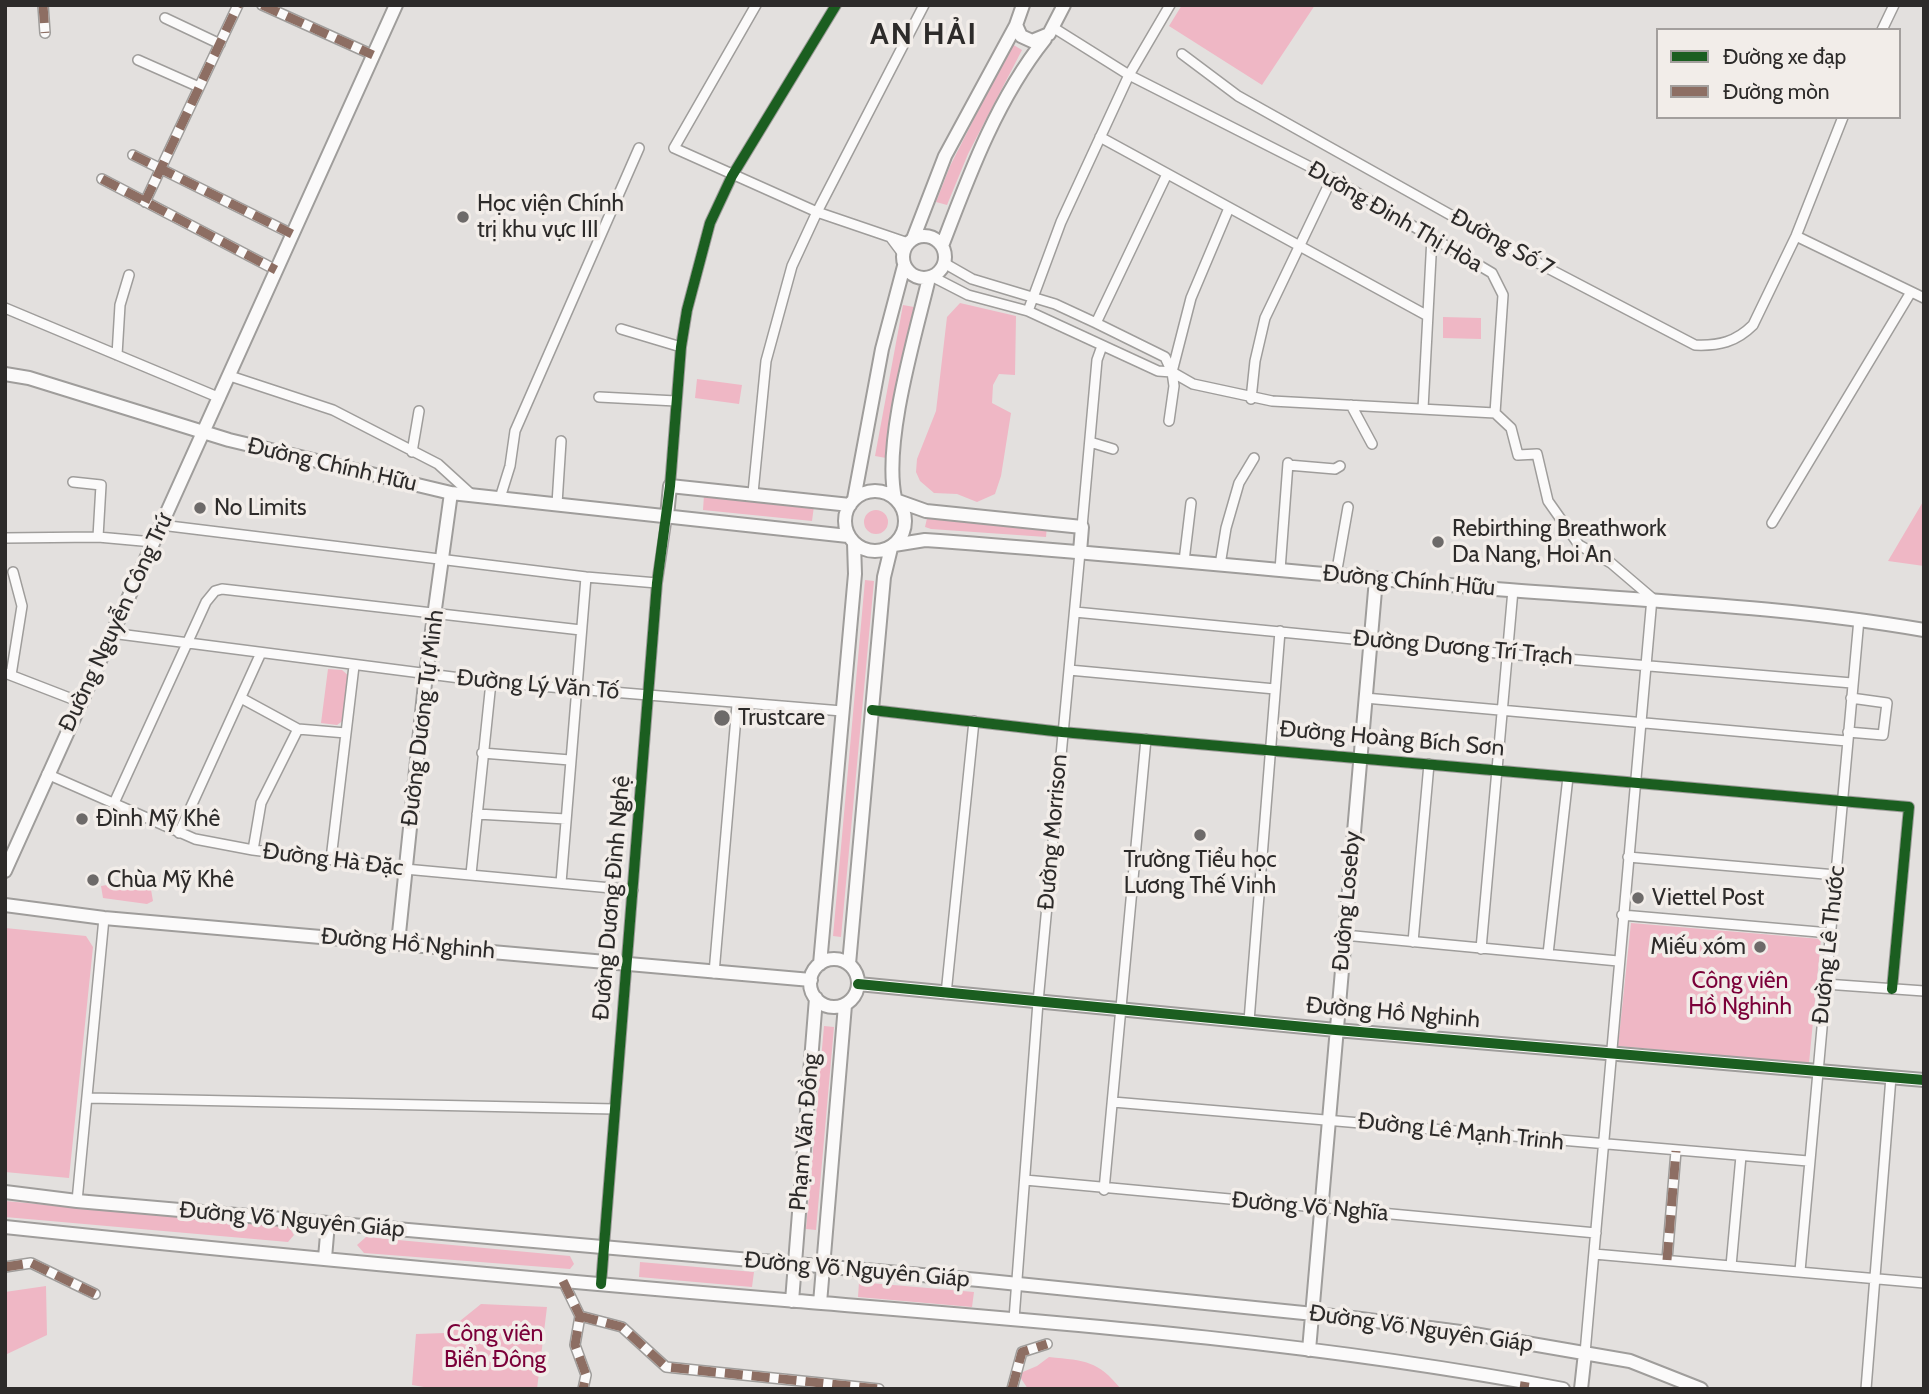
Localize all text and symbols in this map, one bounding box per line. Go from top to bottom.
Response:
district label: AN HẢI [871,17,977,53]
legend [1656,28,1901,119]
text: Đường xe đạp [1723,44,1846,69]
text: Đường mòn [1723,79,1830,104]
street label: Đường Đinh Thị Hòa [1303,156,1487,278]
place label: Học viện Chính trị khu vực III [477,190,624,244]
street label: Đường Số 7 [1446,203,1558,283]
marker: Học viện Chính trị khu vực III [455,209,471,225]
street label: Đường Chính Hữu [245,432,419,498]
place label: No Limits [214,494,306,522]
marker: No Limits [192,500,208,516]
street label: Đường Nguyễn Công Trứ [53,510,179,736]
place label: Rebirthing Breathwork Da Nang, Hoi An [1452,515,1667,569]
marker: Rebirthing Breathwork Da Nang, Hoi An [1430,534,1446,550]
street label: Đường Chính Hữu [1322,560,1496,602]
street label: Đường Dương Tự Minh [396,608,450,828]
street label: Đường Dương Trí Trạch [1352,625,1574,671]
street label: Đường Lý Văn Tố [456,664,620,706]
place label: Trustcare [738,704,825,732]
marker: Trustcare [712,708,732,728]
street label: Đường Hoàng Bích Sơn [1278,715,1506,763]
street label: Đường Morrison [1032,753,1074,911]
street label: Đường Dương Đình Nghệ [588,775,636,1021]
place label: Đình Mỹ Khê [96,805,220,833]
marker: Đình Mỹ Khê [74,811,90,827]
marker: Trường Tiểu học Lương Thế Vinh [1192,827,1208,843]
street label: Đường Loseby [1327,830,1367,972]
street label: Đường Hà Đặc [261,838,405,882]
place label: Trường Tiểu học Lương Thế Vinh [1123,846,1277,900]
street label: Đường Lê Thước [1807,865,1851,1025]
place label: Chùa Mỹ Khê [107,866,234,894]
marker: Chùa Mỹ Khê [85,872,101,888]
place label: Viettel Post [1652,884,1764,912]
marker: Viettel Post [1630,890,1646,906]
street label: Đường Hồ Nghinh [320,923,496,965]
place label: Miếu xóm [1650,933,1746,961]
marker: Miếu xóm [1752,939,1768,955]
park label: Công viên Hồ Nghinh [1688,967,1792,1021]
street label: Đường Hồ Nghinh [1305,992,1481,1034]
street label: Phạm Văn Đồng [784,1052,826,1212]
street label: Đường Lê Mạnh Trinh [1357,1107,1565,1157]
street label: Đường Võ Nghĩa [1231,1186,1389,1228]
street label: Đường Võ Nguyên Giáp [178,1196,406,1244]
street label: Đường Võ Nguyên Giáp [743,1246,971,1294]
street label: Đường Võ Nguyên Giáp [1307,1300,1535,1358]
park label: Công viên Biển Đông [444,1320,546,1374]

